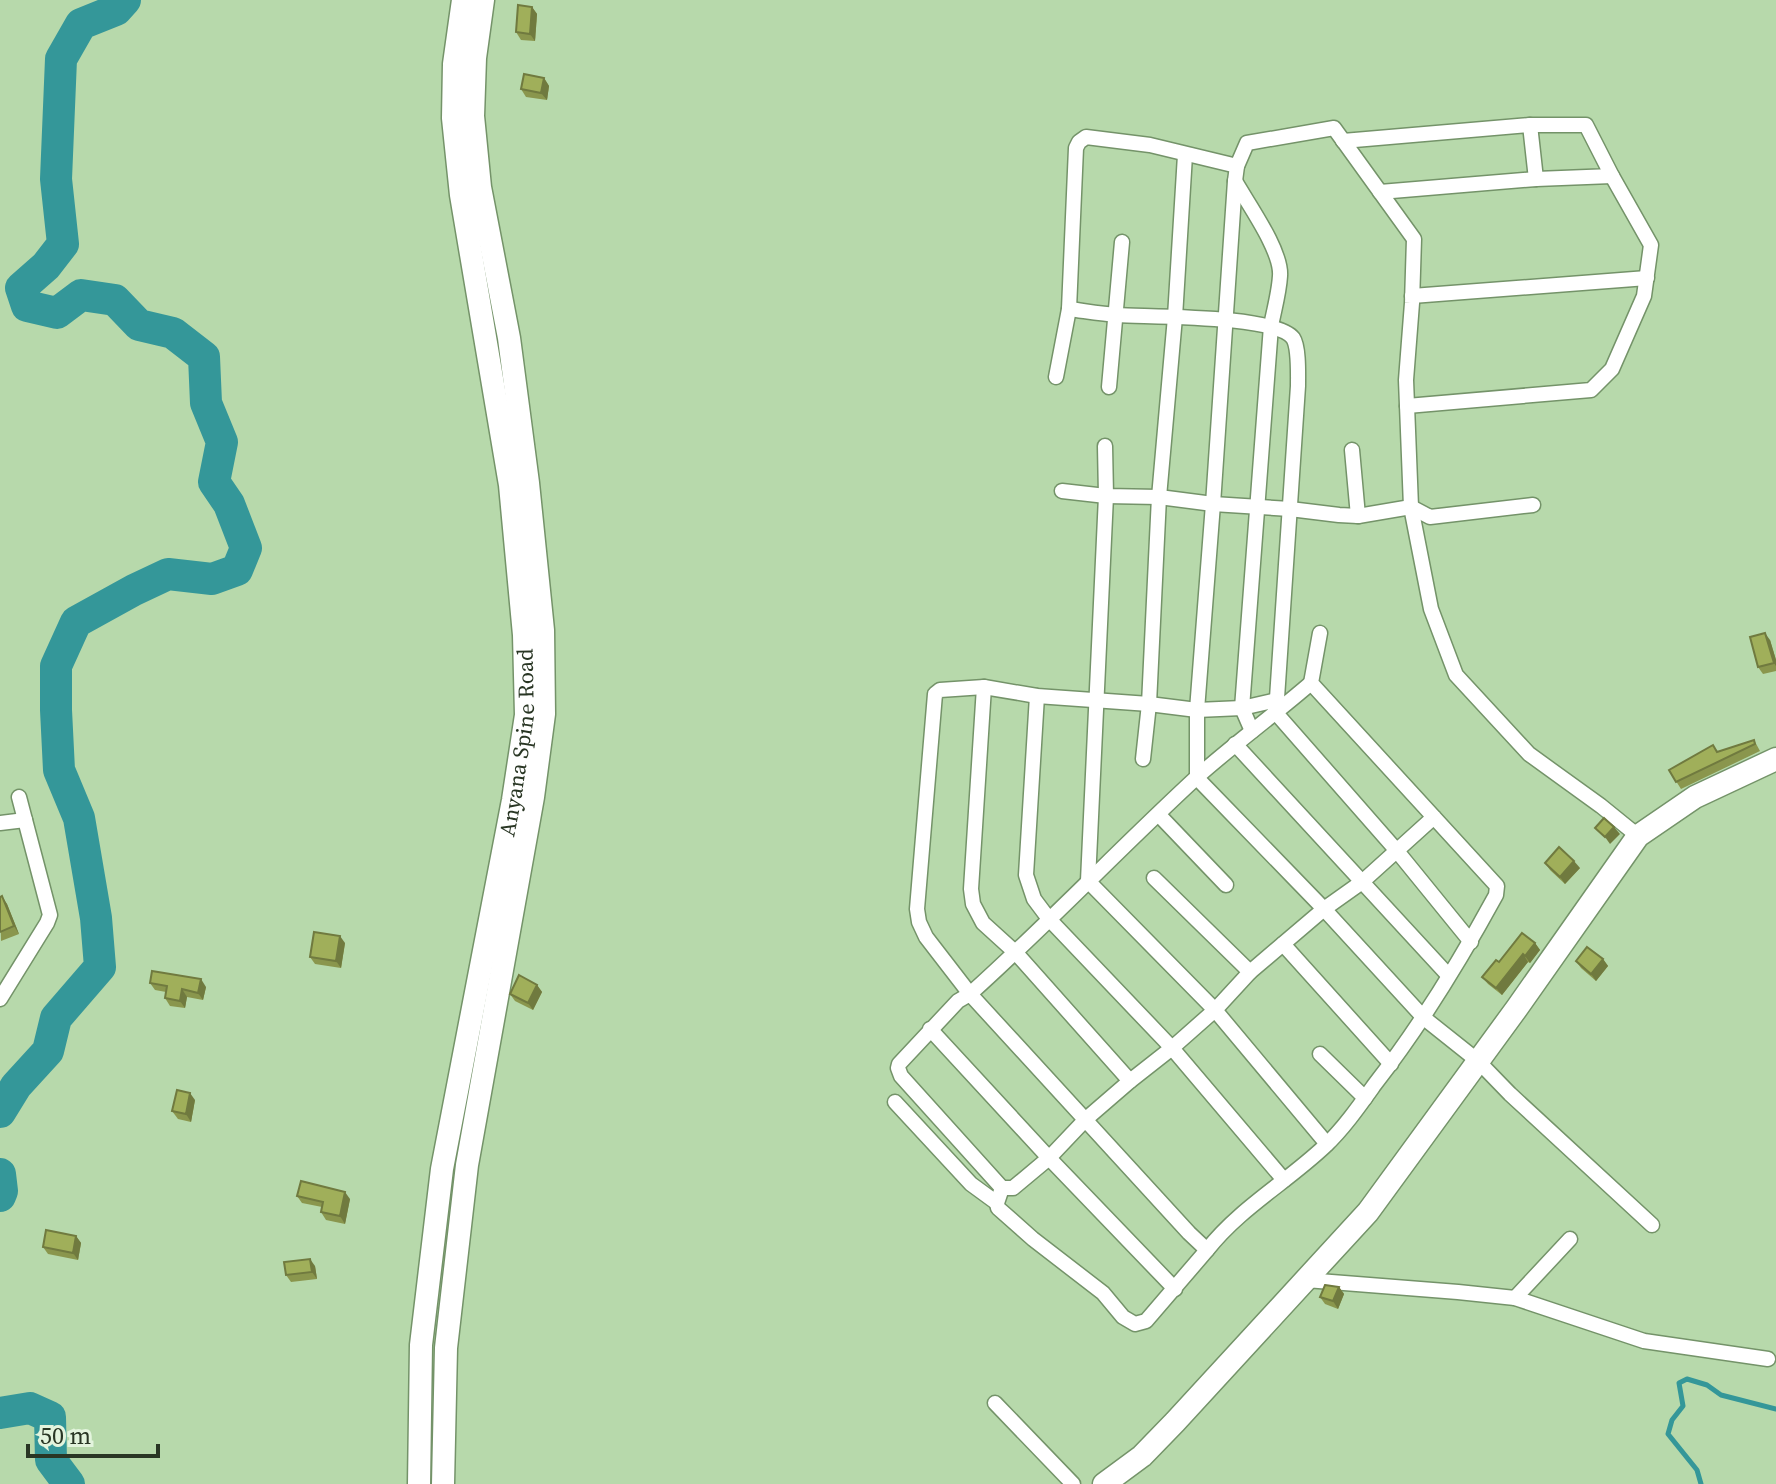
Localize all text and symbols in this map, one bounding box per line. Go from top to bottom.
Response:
street label: Anyana Spine Road [491,648,541,839]
scale bar [28,1408,158,1458]
text: 50 m [40,1419,91,1452]

